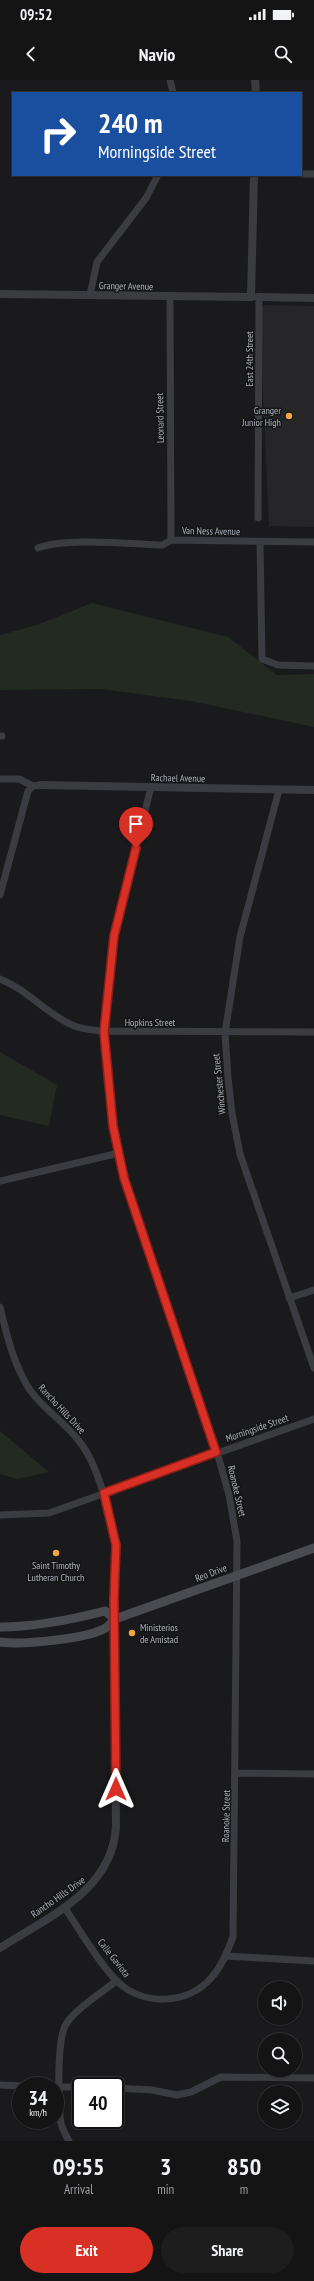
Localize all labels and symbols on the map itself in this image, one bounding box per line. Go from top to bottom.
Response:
street label: Granger Avenue [99,279,153,293]
street label: East 24th Street [243,331,256,387]
street label: Leonard Street [153,392,167,443]
place label: Granger Junior High [241,404,281,429]
marker: Granger Junior High [284,411,294,421]
street label: Van Ness Avenue [181,524,240,538]
street label: Rachael Avenue [151,771,205,785]
pin [119,807,153,848]
street label: Hopkins Street [125,1016,176,1029]
street label: Winchester Street [209,1053,229,1115]
street label: Rancho Hills Drive [36,1381,88,1437]
street label: Morningside Street [224,1411,290,1445]
street label: Roanoke Street [225,1464,249,1518]
marker: Saint Timothy Lutheran Church [51,1548,61,1558]
place label: Saint Timothy Lutheran Church [28,1559,84,1584]
street label: Reo Drive [193,1561,229,1585]
place label: Ministerios de Amistad [140,1621,179,1646]
marker: Ministerios de Amistad [127,1628,137,1638]
position arrow [95,1768,137,1810]
street label: Roanoke Street [219,1790,233,1842]
street label: Rancho Hills Drive [28,1873,88,1921]
street label: Calle Gaviota [95,1936,133,1980]
speed limit sign: 40 [72,2077,124,2129]

